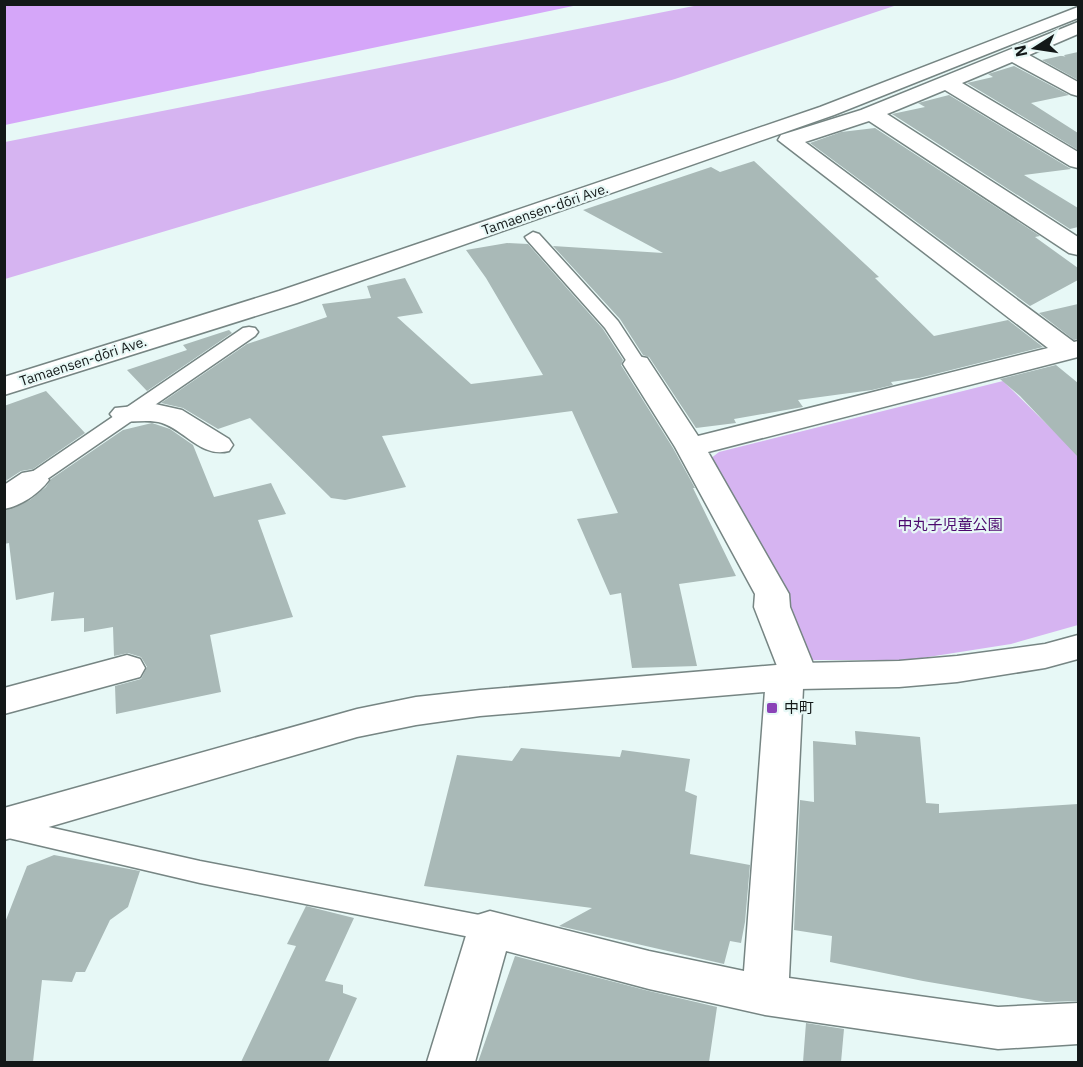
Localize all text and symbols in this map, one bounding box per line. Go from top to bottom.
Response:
north arrow [1005,18,1065,78]
text: N [1009,43,1031,59]
street label: Tamaensen-dōri Ave. [479,179,611,239]
street label: Tamaensen-dōri Ave. [17,332,149,390]
park label: 中丸子児童公園 [897,515,1003,534]
place label: 中町 [784,698,814,717]
marker: 中町 [765,701,779,715]

